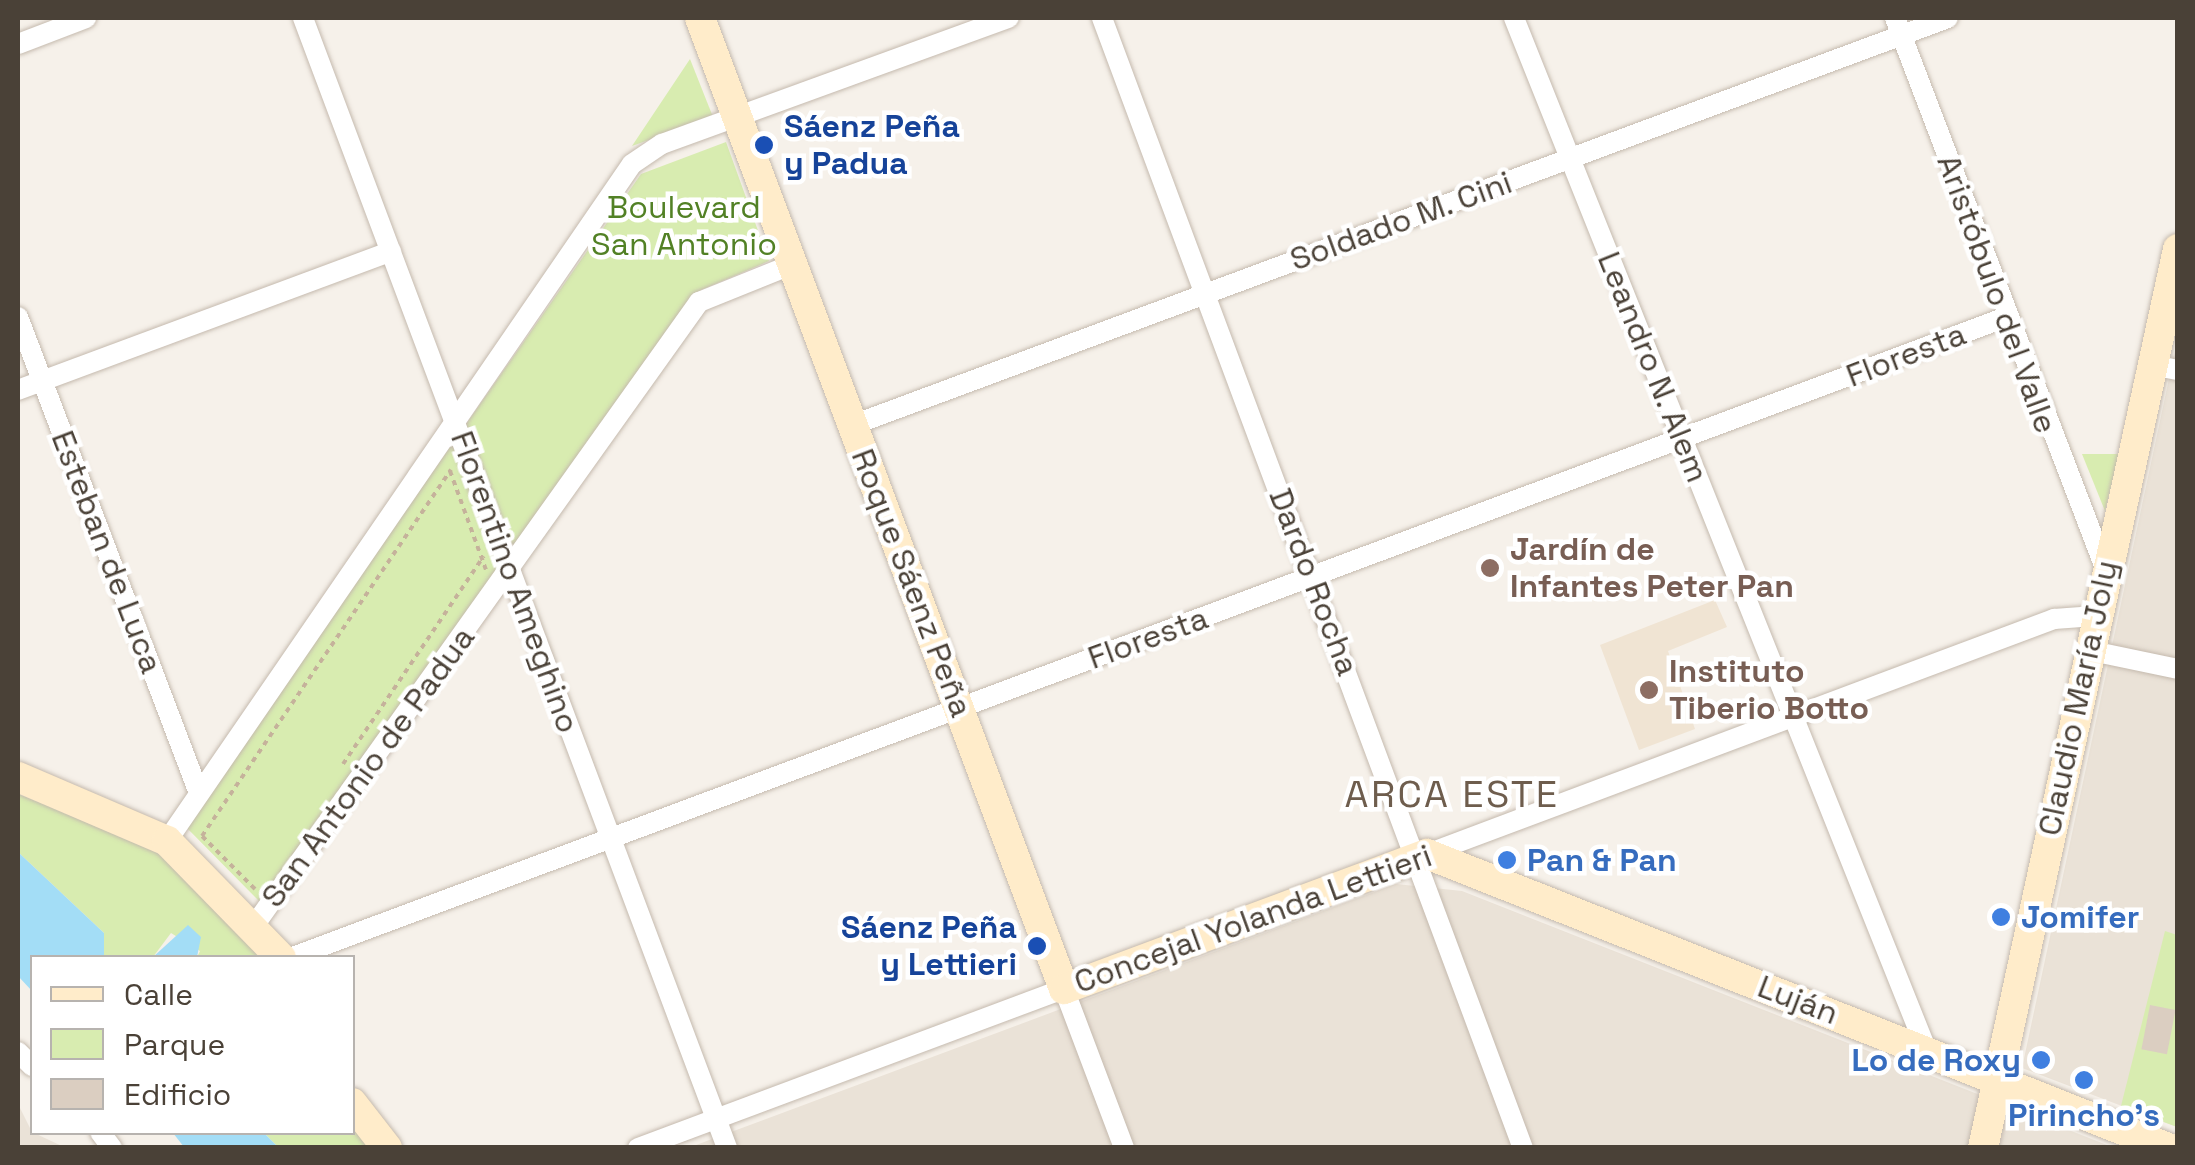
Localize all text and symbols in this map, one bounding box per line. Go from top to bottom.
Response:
place label: Sáenz Peña y Padua [784,108,960,183]
marker: Sáenz Peña y Padua [753,134,775,156]
street label: Aristóbulo del Valle [1929,149,2065,439]
street label: Soldado M. Cini [1284,163,1518,279]
park label: Boulevard San Antonio [591,189,777,264]
street label: Leandro N. Alem [1589,246,1717,488]
street label: Floresta [1841,315,1971,395]
street label: Esteban de Luca [43,425,171,679]
street label: Florentino Ameghino [442,426,588,738]
street label: Roque Sáenz Peña [843,444,981,722]
street label: Dardo Rocha [1261,483,1367,681]
place label: Jardín de Infantes Peter Pan [1510,531,1794,606]
marker: Jardín de Infantes Peter Pan [1479,557,1501,579]
street label: Claudio María Joly [2030,557,2126,839]
street label: Floresta [1083,599,1213,677]
street label: San Antonio de Padua [253,619,483,915]
place label: Instituto Tiberio Botto [1669,653,1869,728]
marker: Instituto Tiberio Botto [1638,679,1660,701]
district label: ARCA ESTE [1344,772,1560,818]
street label: Concejal Yolanda Lettieri [1069,836,1437,1002]
place label: Pan & Pan [1527,841,1677,879]
marker: Pan & Pan [1496,849,1518,871]
place label: Jomifer [2021,898,2139,936]
marker: Jomifer [1990,906,2012,928]
place label: Sáenz Peña y Lettieri [841,909,1017,984]
marker: Sáenz Peña y Lettieri [1026,935,1048,957]
legend [30,955,355,1135]
street label: Luján [1752,967,1844,1033]
text: Calle [124,975,193,1014]
text: Parque [124,1025,225,1064]
place label: Lo de Roxy [1851,1041,2021,1079]
marker: Lo de Roxy [2030,1049,2052,1071]
marker: Pirincho's [2073,1069,2095,1091]
text: Edificio [124,1075,231,1114]
place label: Pirincho's [2008,1096,2160,1134]

